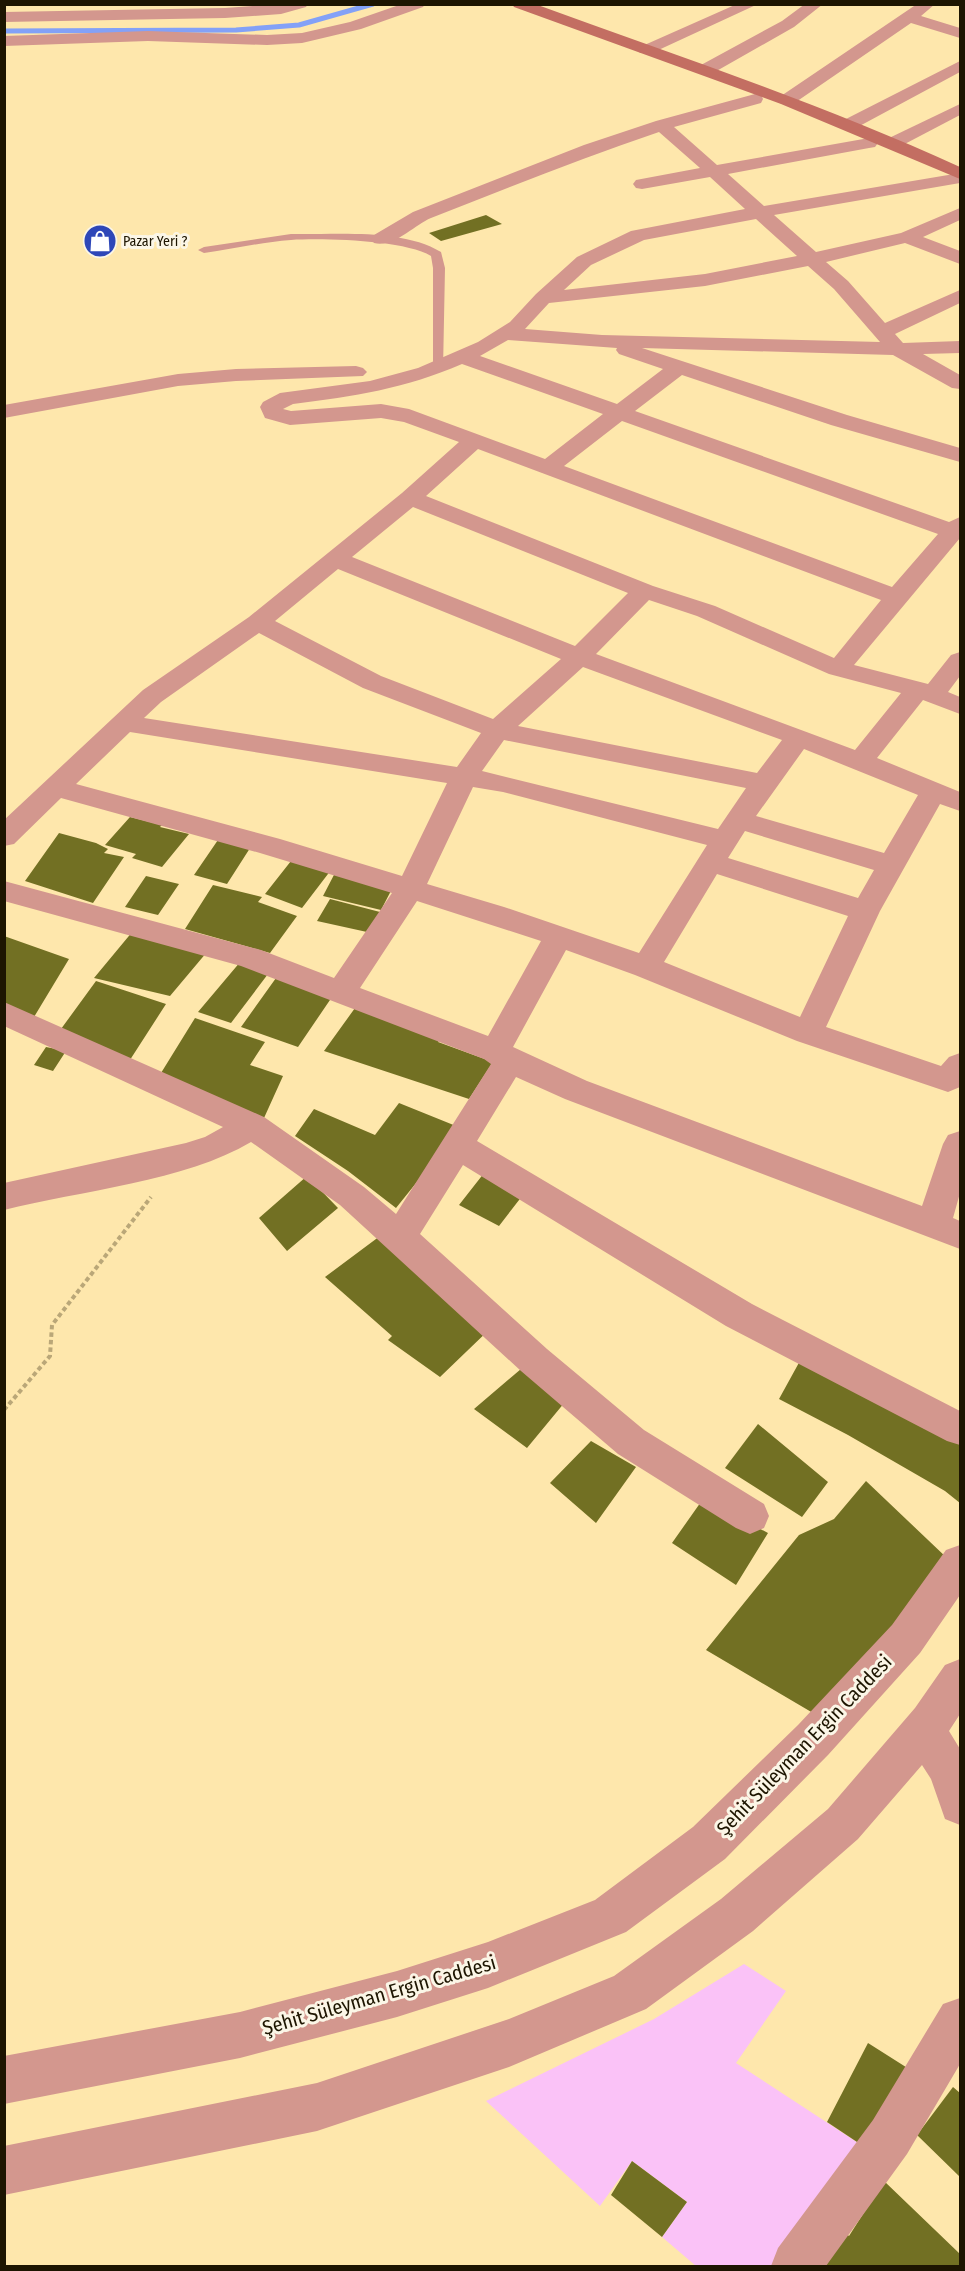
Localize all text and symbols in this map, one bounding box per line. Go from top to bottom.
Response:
shop icon: Pazar Yeri ? [82,223,118,259]
place label: Pazar Yeri ? [123,233,188,250]
street label: Şehit Süleyman Ergin Caddesi [711,1650,897,1841]
street label: Şehit Süleyman Ergin Caddesi [260,1950,499,2041]

